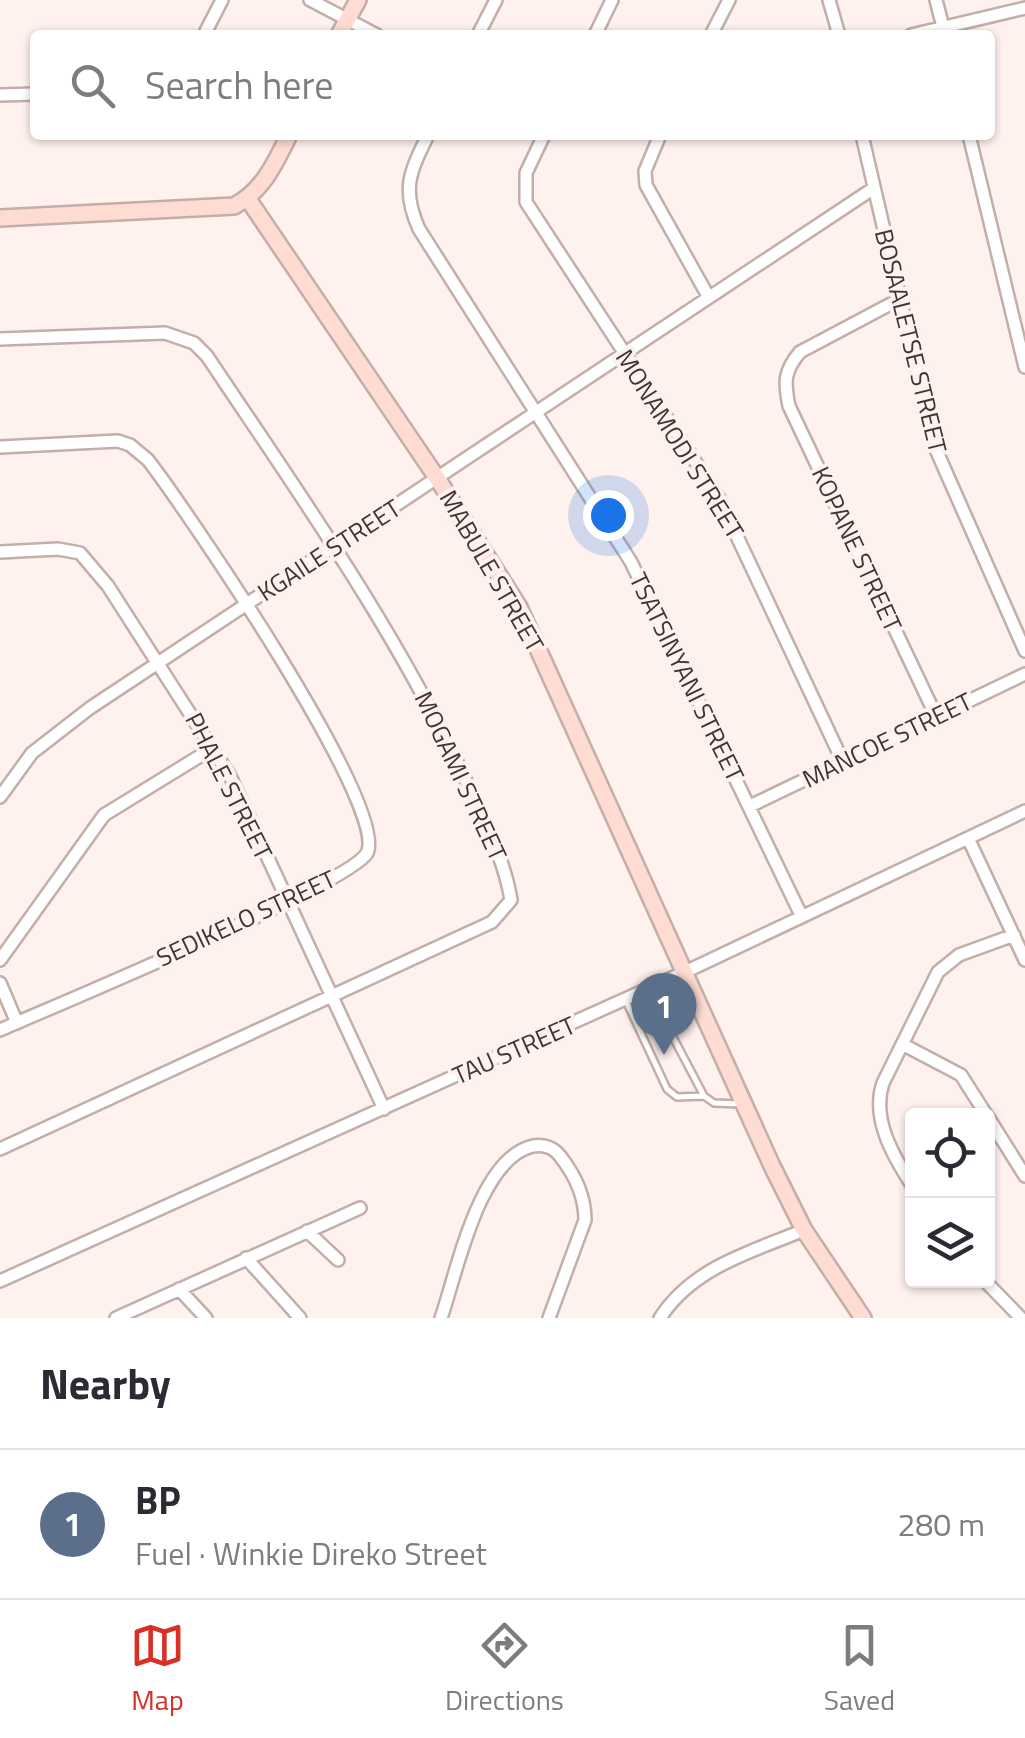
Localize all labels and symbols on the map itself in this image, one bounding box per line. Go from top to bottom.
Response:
street label: BOSAALETSE STREET [865,225,957,457]
street label: MONAMODI STREET [606,342,754,546]
street label: KOPANE STREET [802,460,912,638]
street label: MABULE STREET [430,483,554,659]
street label: KGAILE STREET [250,489,408,611]
your location [583,490,634,541]
street label: TSATSINYANI STREET [620,566,754,788]
street label: MANCOE STREET [796,682,978,798]
street label: MOGAMI STREET [405,685,517,867]
street label: PHALE STREET [176,706,282,866]
street label: SEDIKELO STREET [150,860,342,976]
pin: 1 [632,972,696,1055]
street label: TAU STREET [446,1006,582,1094]

